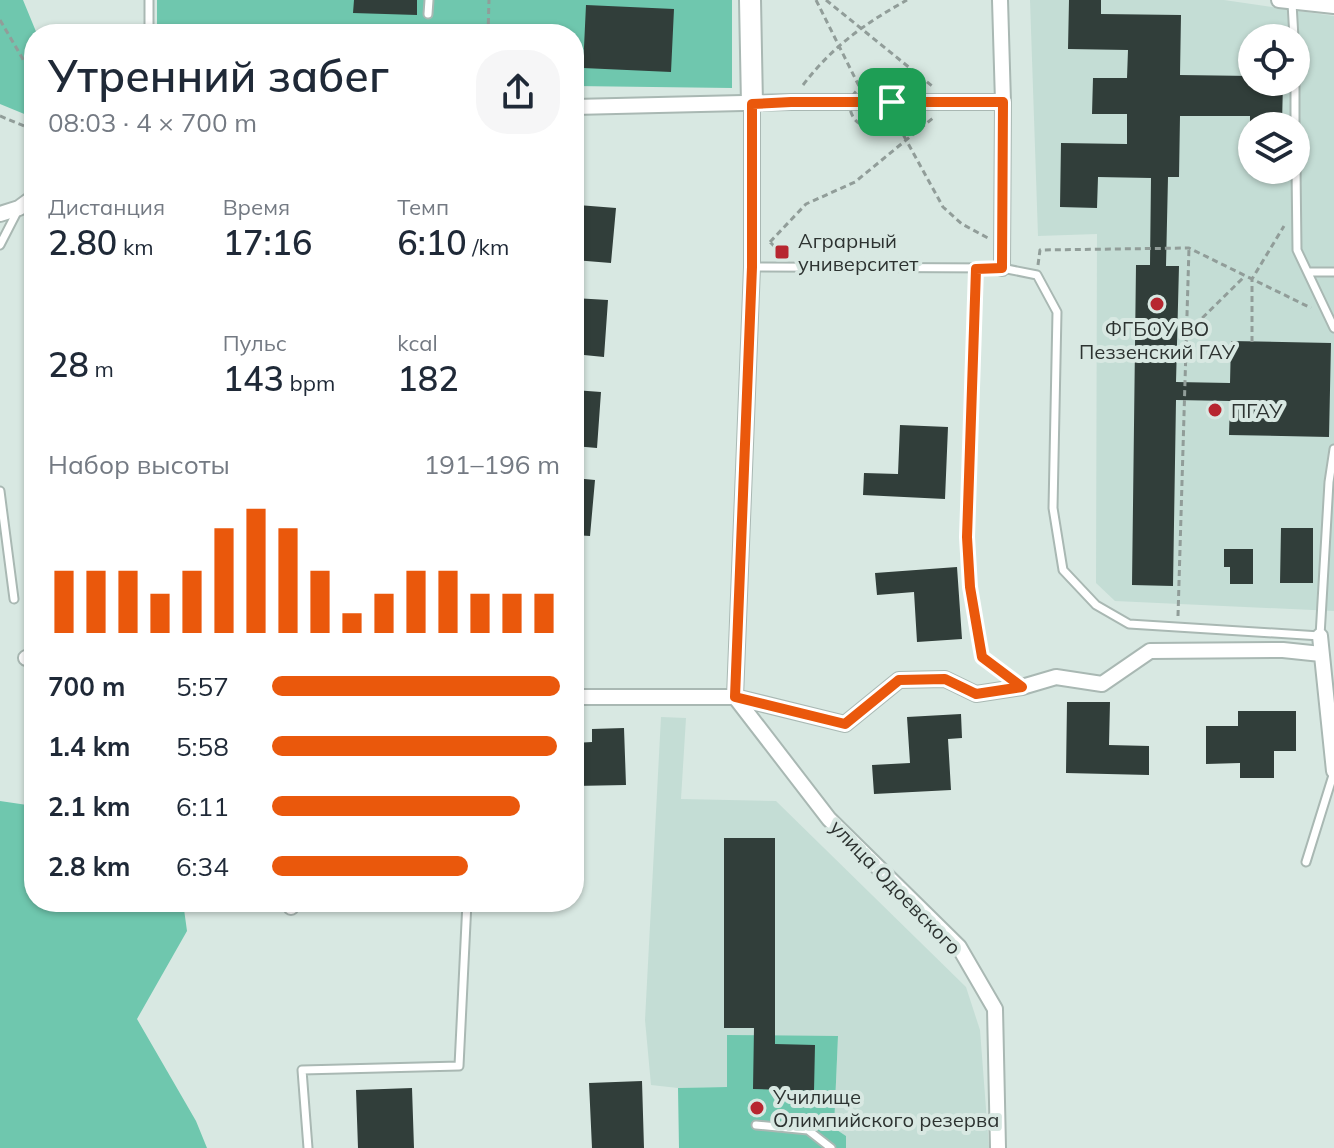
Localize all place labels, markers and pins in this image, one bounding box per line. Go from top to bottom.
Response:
pin [858,68,926,136]
place label: Аграрный университет [798,228,919,276]
marker: Аграрный университет [773,243,791,261]
marker: ФГБОУ ВО Пеззенский ГАУ [1148,295,1166,313]
place label: ФГБОУ ВО Пеззенский ГАУ [1079,316,1236,364]
place label: ПГАУ [1231,398,1283,423]
marker: ПГАУ [1206,401,1224,419]
place label: Училище Олимпийского резерва [772,1084,999,1132]
marker: Училище Олимпийского резерва [748,1099,766,1117]

